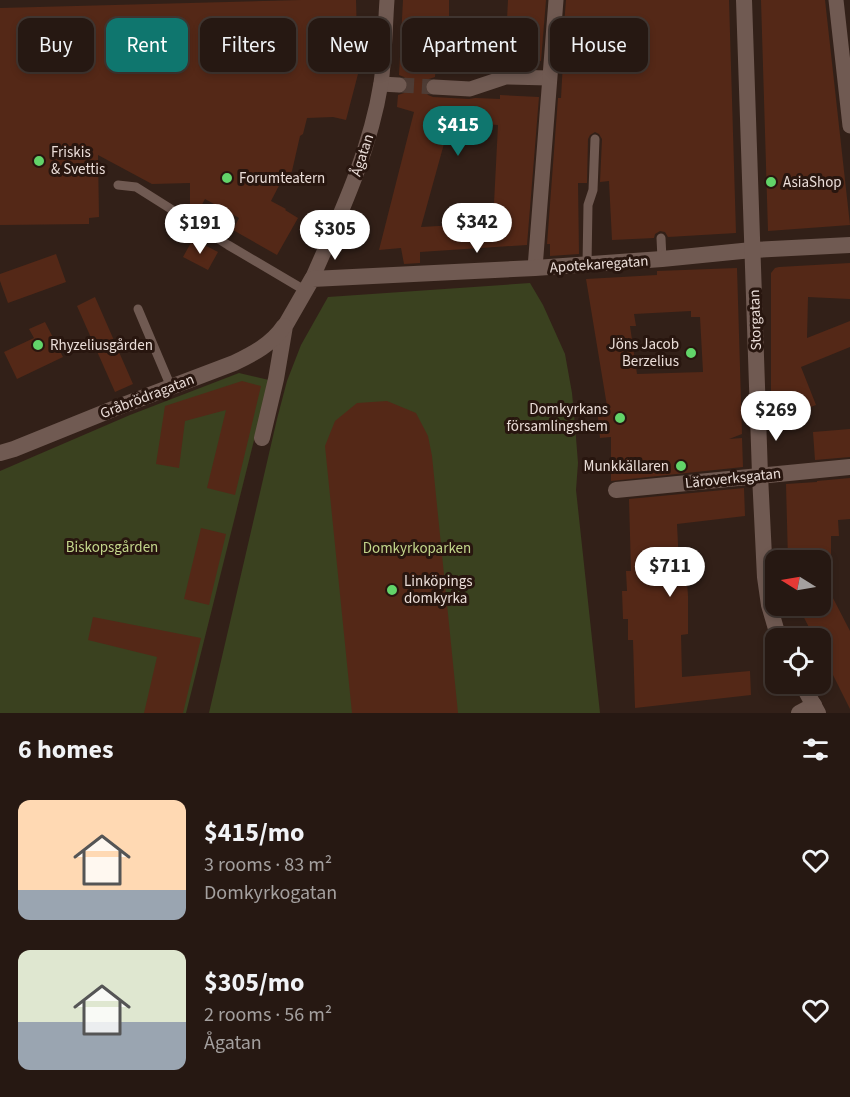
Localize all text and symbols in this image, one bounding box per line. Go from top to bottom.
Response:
chip: Buy [18,18,94,72]
chip: Rent [106,18,188,72]
chip: Filters [200,18,296,72]
chip: New [308,18,390,72]
chip: Apartment [402,18,538,72]
chip: House [550,18,648,72]
pin: $415 [422,106,494,157]
text: $415 [437,111,479,139]
street label: Ågatan [346,131,379,179]
place label: Friskis & Svettis [51,142,105,180]
marker: Friskis & Svettis [32,154,46,168]
place label: Forumteatern [239,168,325,189]
marker: Forumteatern [220,171,234,185]
place label: AsiaShop [783,172,842,193]
marker: AsiaShop [764,175,778,189]
pin: $342 [441,203,513,254]
pin: $191 [164,204,236,255]
text: $342 [456,208,498,236]
text: $191 [179,209,221,237]
pin: $305 [299,210,371,261]
text: $305 [314,215,356,243]
street label: Apotekaregatan [549,251,649,278]
street label: Storgatan [744,289,767,351]
place label: Jöns Jacob Berzelius [609,334,679,372]
place label: Rhyzeliusgården [50,335,153,356]
marker: Rhyzeliusgården [31,338,45,352]
marker: Jöns Jacob Berzelius [684,346,698,360]
street label: Gråbrödragatan [97,369,197,424]
pin: $269 [740,391,812,442]
text: $269 [755,396,797,424]
place label: Domkyrkans församlingshem [507,399,608,437]
marker: Domkyrkans församlingshem [613,411,627,425]
place label: Munkkällaren [584,456,669,477]
marker: Munkkällaren [674,459,688,473]
street label: Läroverksgatan [684,463,782,494]
park label: Biskopsgården [66,537,158,558]
park label: Domkyrkoparken [363,538,471,559]
pin: $711 [634,547,706,598]
north arrow [765,550,831,616]
map controls [765,550,831,694]
text: $711 [649,552,691,580]
place label: Linköpings domkyrka [404,571,473,609]
marker: Linköpings domkyrka [385,583,399,597]
button: locate [765,628,831,694]
text: 6 homes [18,731,113,768]
icon: filters [799,733,832,766]
text: $415/mo [204,814,304,851]
icon: home [66,824,138,896]
icon: heart [799,844,832,877]
text: 3 rooms · 83 m² [204,851,332,879]
text: Domkyrkogatan [204,879,337,907]
text: $305/mo [204,964,304,1001]
icon: home [66,974,138,1046]
icon: heart [799,994,832,1027]
text: 2 rooms · 56 m² [204,1001,332,1029]
text: Ågatan [204,1029,262,1057]

